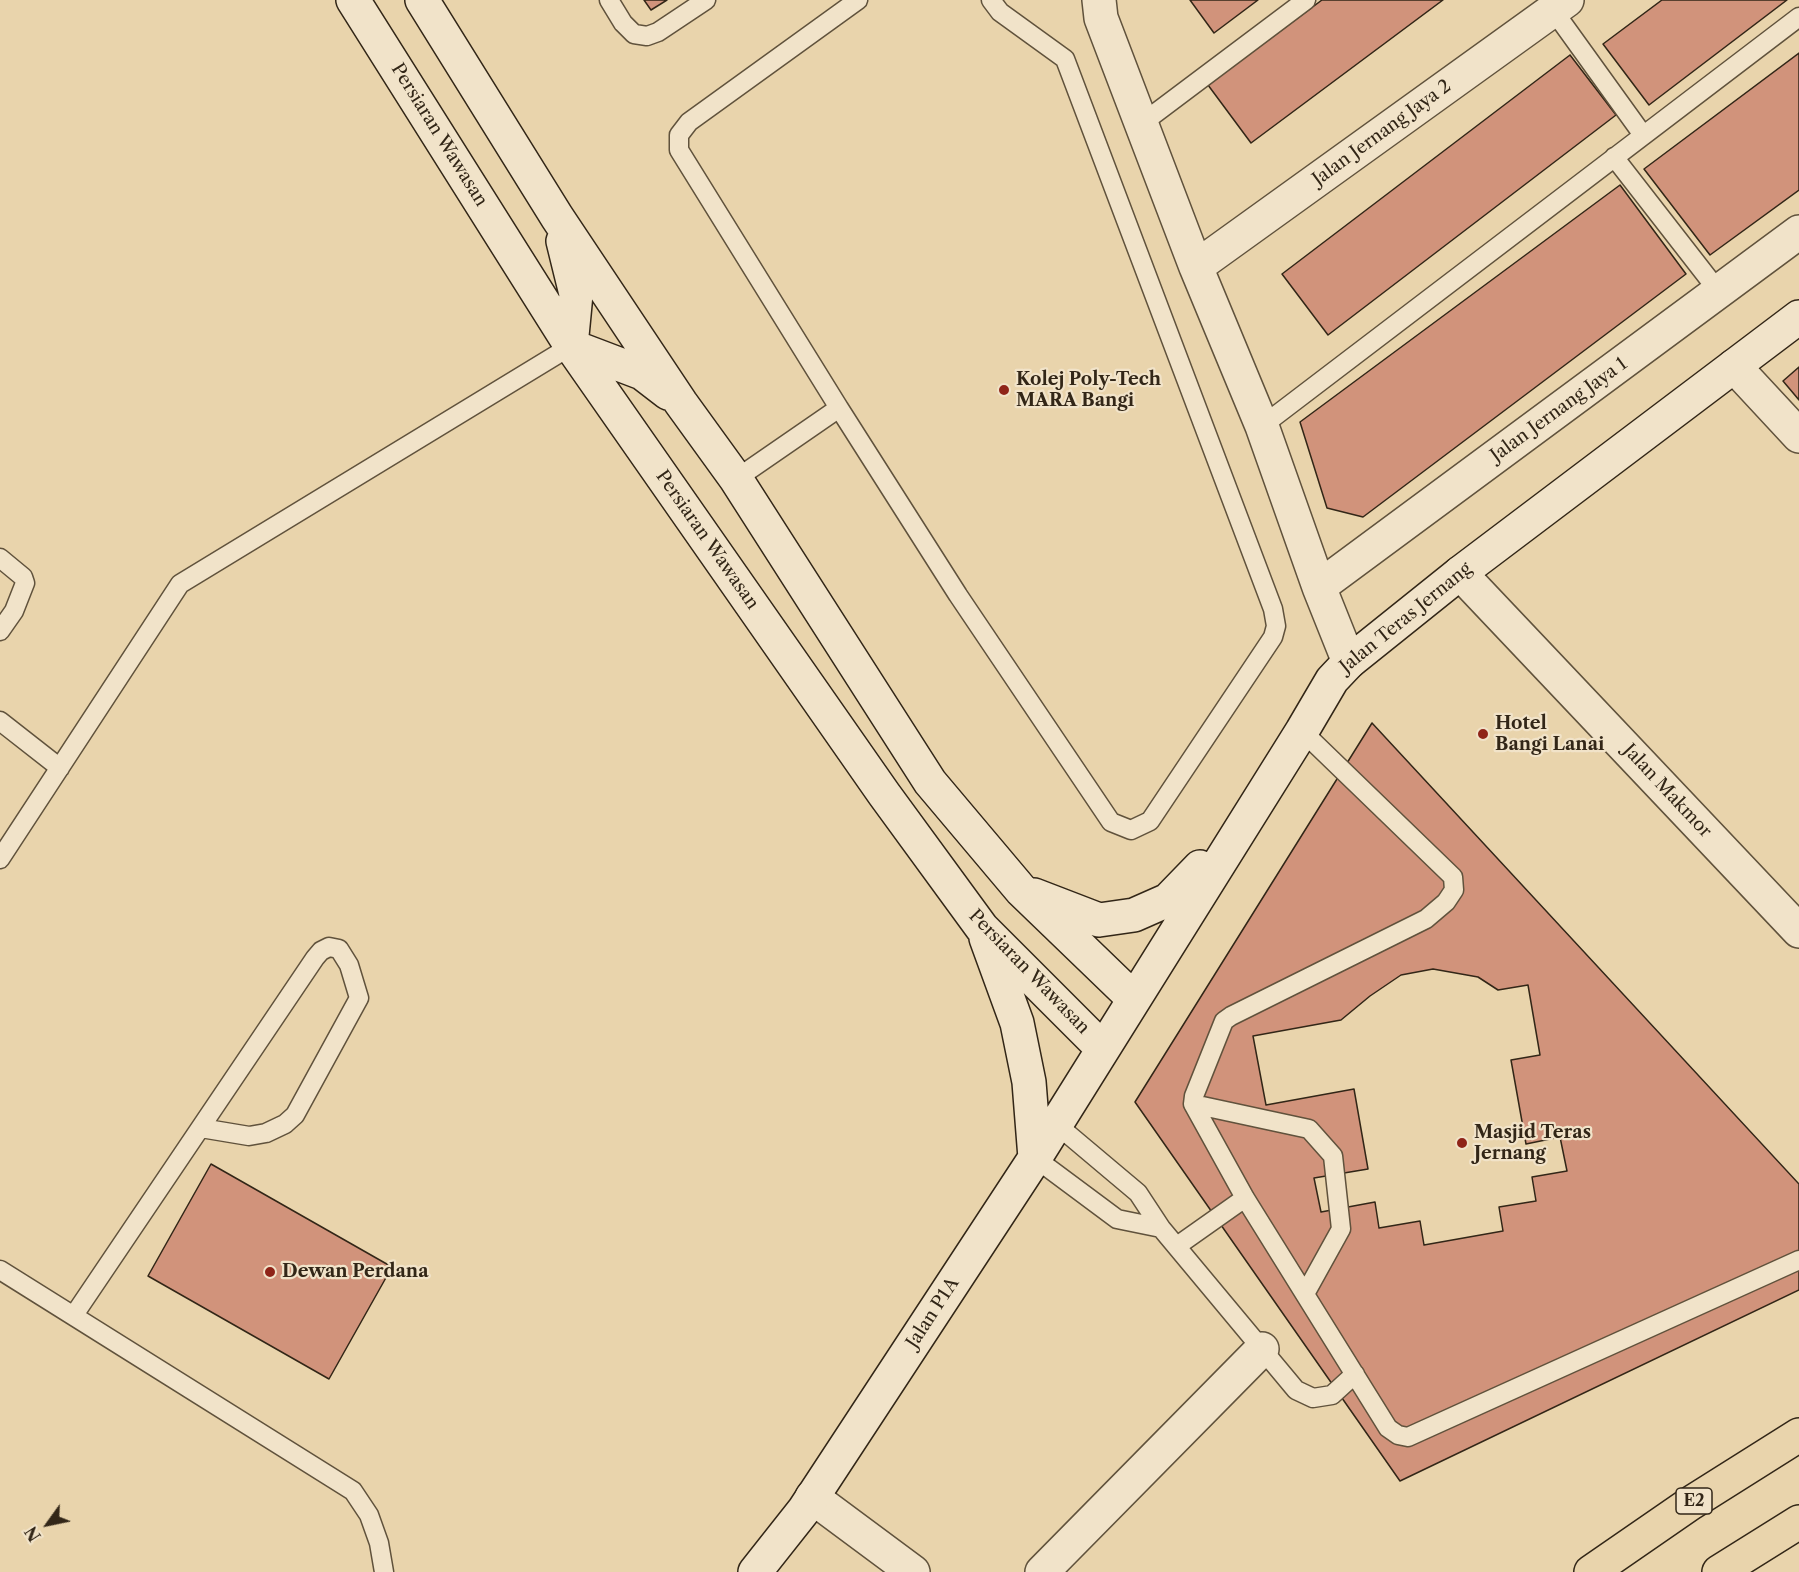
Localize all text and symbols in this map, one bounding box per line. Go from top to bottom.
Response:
street label: Persiaran Wawasan [386,60,492,210]
street label: Jalan Jernang Jaya 2 [1309,75,1455,191]
street label: Jalan Jernang Jaya 1 [1487,353,1631,467]
place label: Kolej Poly-Tech MARA Bangi [1016,369,1161,412]
marker: Kolej Poly-Tech MARA Bangi [997,383,1011,397]
street label: Persiaran Wawasan [651,466,763,614]
street label: Jalan Teras Jernang [1336,558,1476,678]
place label: Hotel Bangi Lanai [1495,713,1605,756]
marker: Hotel Bangi Lanai [1476,727,1490,741]
street label: Jalan Makmor [1618,740,1716,842]
street label: Persiaran Wawasan [964,905,1094,1039]
place label: Masjid Teras Jernang [1474,1122,1591,1164]
marker: Masjid Teras Jernang [1455,1136,1469,1150]
place label: Dewan Perdana [282,1261,429,1283]
marker: Dewan Perdana [263,1265,277,1279]
street label: Jalan P1A [902,1274,964,1352]
road number: E2 [1676,1488,1712,1514]
north arrow [18,1494,78,1554]
text: N [21,1523,45,1545]

